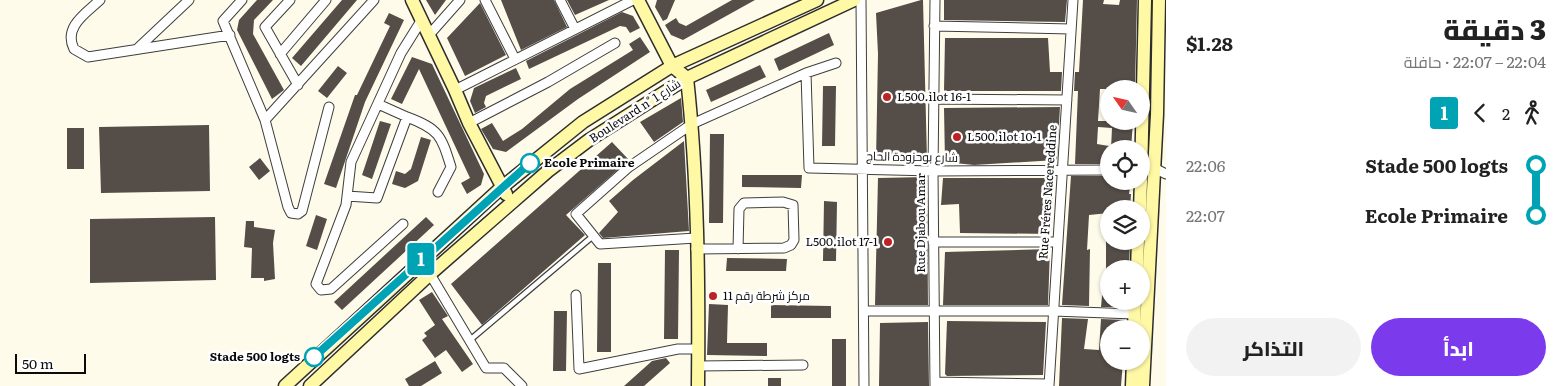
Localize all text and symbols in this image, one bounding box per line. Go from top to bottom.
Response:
text: 3 دقيقة [1443,7,1546,49]
text: $1.28 [1186,29,1233,57]
text: 22:04 – 22:07 · حافلة [1404,49,1546,73]
street label: Boulevard n° شارع 1 [585,74,684,147]
north arrow [1100,80,1150,130]
map controls [1100,80,1150,370]
place label: L500.ilot 16-1 [897,87,971,105]
marker: L500.ilot 16-1 [881,91,893,103]
text: 1 [1440,99,1448,126]
icon: back [1466,99,1494,127]
icon: walk [1518,99,1546,127]
text: 2 [1502,101,1510,125]
street label: Rue Fréres Nacereddine [1033,124,1061,260]
place label: L500.ilot 10-1 [967,127,1042,145]
marker: L500.ilot 10-1 [951,131,963,143]
button: locate [1100,140,1150,190]
street label: شارع بوحزودة الحاج [866,146,958,166]
text: Stade 500 logts [1365,151,1508,179]
marker: Ecole Primaire [520,153,540,173]
place label: Ecole Primaire [544,153,635,171]
text: 22:06 [1186,153,1225,177]
street label: Rue Djabou Amar [911,173,929,273]
button: layers [1100,200,1150,250]
text: Ecole Primaire [1365,201,1508,229]
text: 22:07 [1186,203,1225,227]
place label: L500.ilot 17-1 [805,232,878,250]
marker: L500.ilot 17-1 [882,236,894,248]
line badge: 1 [405,243,437,275]
text: 1 [417,245,425,272]
button: + [1100,260,1150,310]
place label: مركز شرطة رقم 11 [723,286,810,304]
marker: مركز شرطة رقم 11 [707,290,719,302]
button: التذاكر [1186,318,1361,376]
button: ابدأ [1371,318,1546,376]
button: − [1100,320,1150,370]
place label: Stade 500 logts [210,347,300,365]
marker: Stade 500 logts [304,347,324,367]
scale bar [15,351,86,374]
text: 50 m [22,353,54,373]

